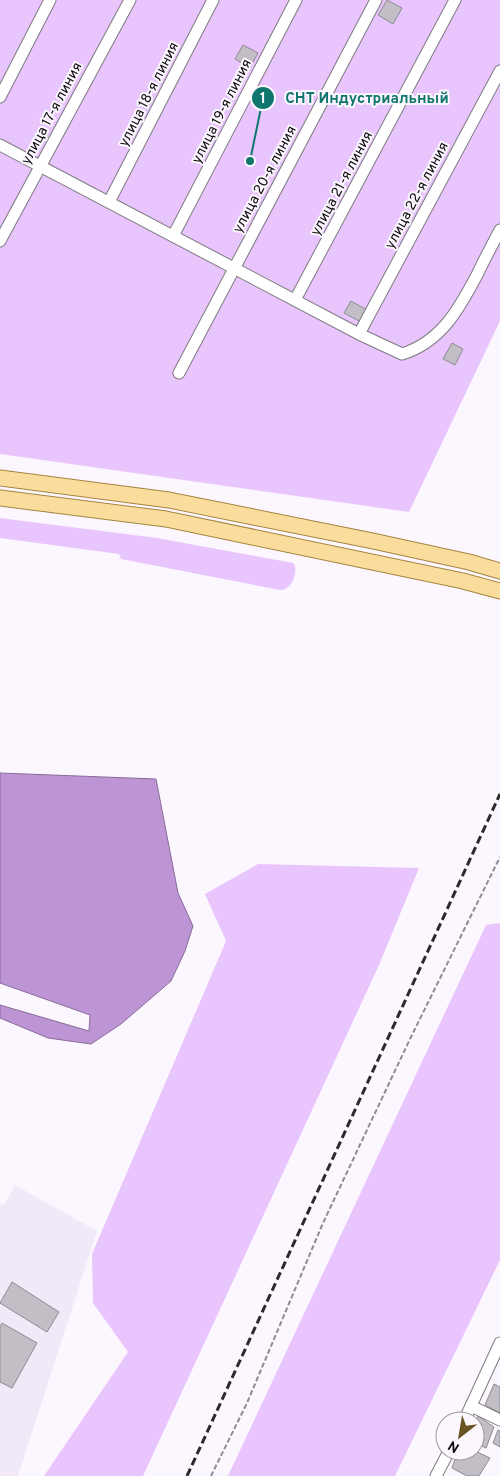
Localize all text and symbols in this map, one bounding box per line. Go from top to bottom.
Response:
street label: улица 18-я линия [116,40,183,150]
street label: улица 19-я линия [189,57,256,167]
street label: улица 17-я линия [18,60,86,168]
callout: СНТ Индустриальный [250,83,458,113]
text: 1 [260,90,266,109]
text: СНТ Индустриальный [285,90,449,109]
street label: улица 20-я линия [230,123,301,236]
street label: улица 21-я линия [308,129,377,239]
street label: улица 22-я линия [382,139,453,252]
north arrow [435,1411,485,1461]
text: N [445,1436,463,1456]

